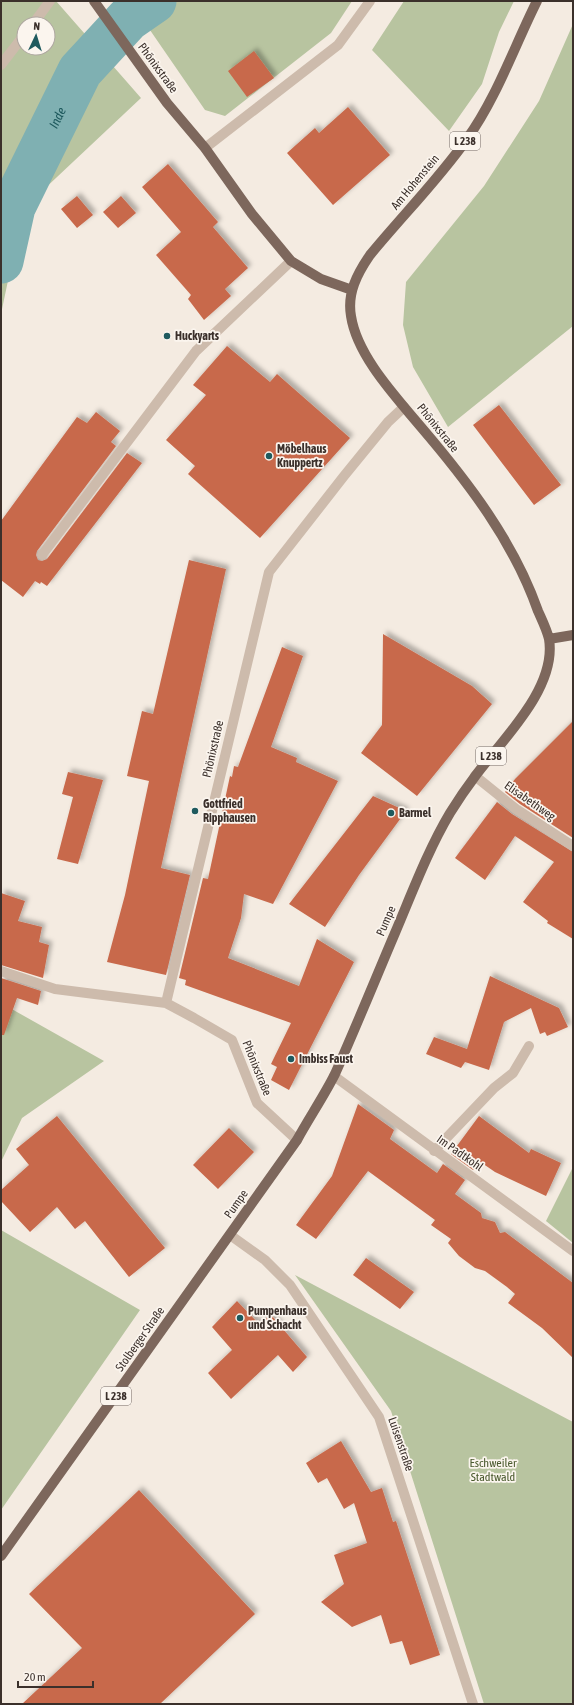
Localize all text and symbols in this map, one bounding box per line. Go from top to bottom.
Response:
north arrow [16,16,56,56]
text: N [33,20,40,32]
street label: Phönixstraße [135,40,181,96]
water label: Inde [46,104,69,131]
road number: L 238 [450,132,480,150]
street label: Am Hohenstein [388,152,442,212]
place label: Huckyarts [175,329,220,343]
marker: Huckyarts [162,331,172,341]
street label: Phönixstraße [414,401,462,455]
place label: Möbelhaus Knuppertz [277,442,327,470]
marker: Möbelhaus Knuppertz [264,451,274,461]
street label: Phönixstraße [200,719,226,779]
road number: L 238 [476,747,506,765]
street label: Elisabethweg [502,778,559,824]
place label: Gottfried Ripphausen [203,797,256,825]
marker: Gottfried Ripphausen [190,806,200,816]
place label: Barmel [399,806,432,820]
marker: Barmel [386,808,396,818]
street label: Pumpe [373,904,399,938]
street label: Phönixstraße [240,1038,274,1098]
place label: Imbiss Faust [299,1052,353,1066]
marker: Imbiss Faust [286,1054,296,1064]
street label: Im Padtkohl [434,1132,487,1175]
street label: Pumpe [221,1187,251,1221]
street label: Stolberger Straße [113,1304,167,1374]
place label: Pumpenhaus und Schacht [248,1304,307,1332]
marker: Pumpenhaus und Schacht [235,1313,245,1323]
road number: L 238 [101,1387,131,1405]
street label: Luisenstraße [385,1415,417,1473]
park label: Eschweiler Stadtwald [470,1456,517,1484]
scale bar [18,1663,93,1689]
text: 20 m [24,1670,46,1684]

